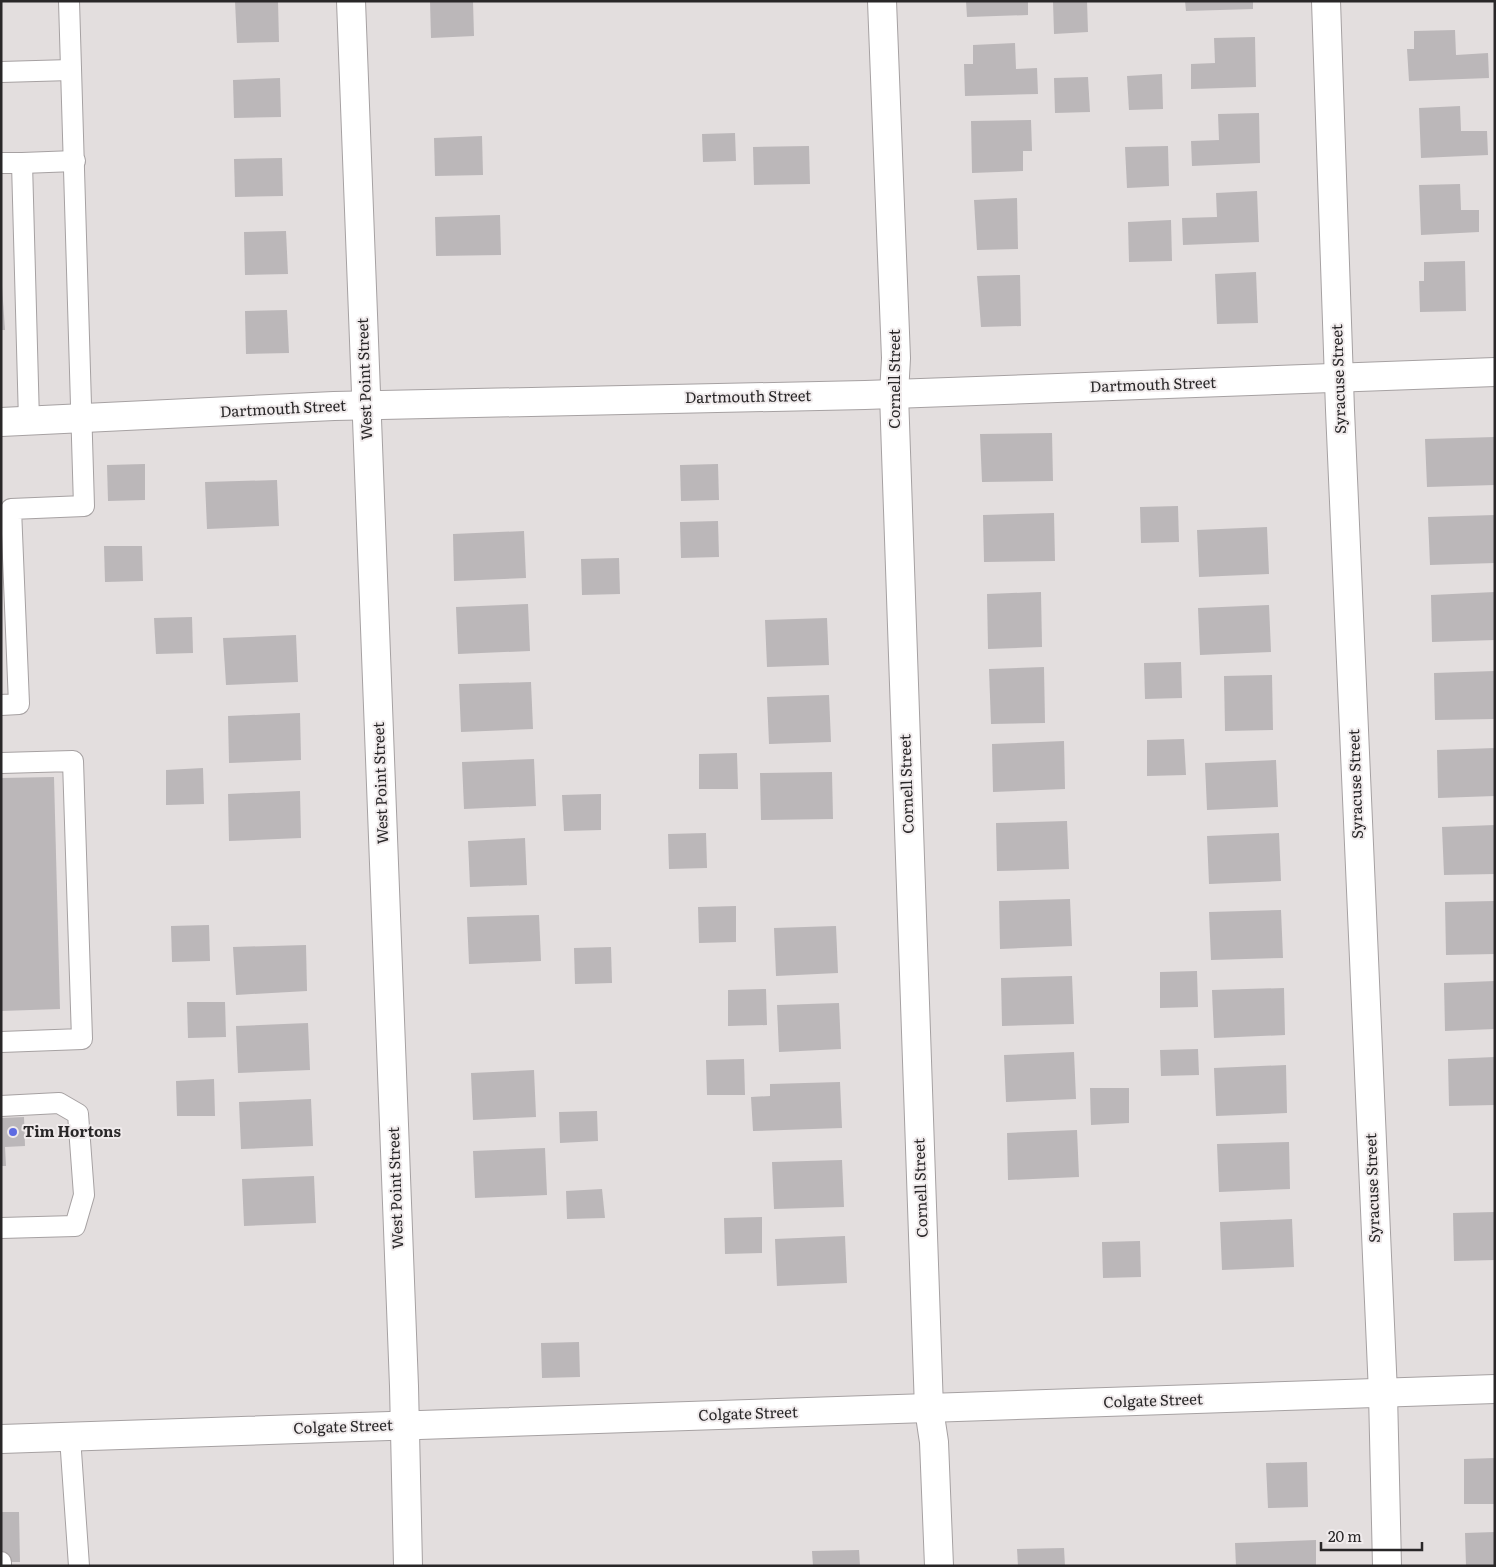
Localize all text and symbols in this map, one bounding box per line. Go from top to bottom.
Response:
street label: West Point Street [350,317,377,441]
street label: Syracuse Street [1324,324,1351,434]
street label: Cornell Street [882,329,905,429]
street label: Dartmouth Street [1089,370,1217,397]
street label: Dartmouth Street [685,383,811,408]
street label: Dartmouth Street [219,393,347,422]
street label: West Point Street [366,721,393,845]
street label: Syracuse Street [1341,729,1368,839]
street label: Cornell Street [892,734,919,834]
place label: Tim Hortons [23,1119,121,1142]
marker: Tim Hortons [7,1126,19,1138]
street label: West Point Street [381,1126,408,1250]
street label: Syracuse Street [1358,1133,1385,1243]
street label: Cornell Street [906,1138,933,1238]
street label: Colgate Street [1103,1386,1203,1413]
street label: Colgate Street [698,1399,798,1426]
street label: Colgate Street [293,1412,393,1439]
scale bar [1321,1520,1422,1552]
text: 20 m [1328,1524,1362,1547]

